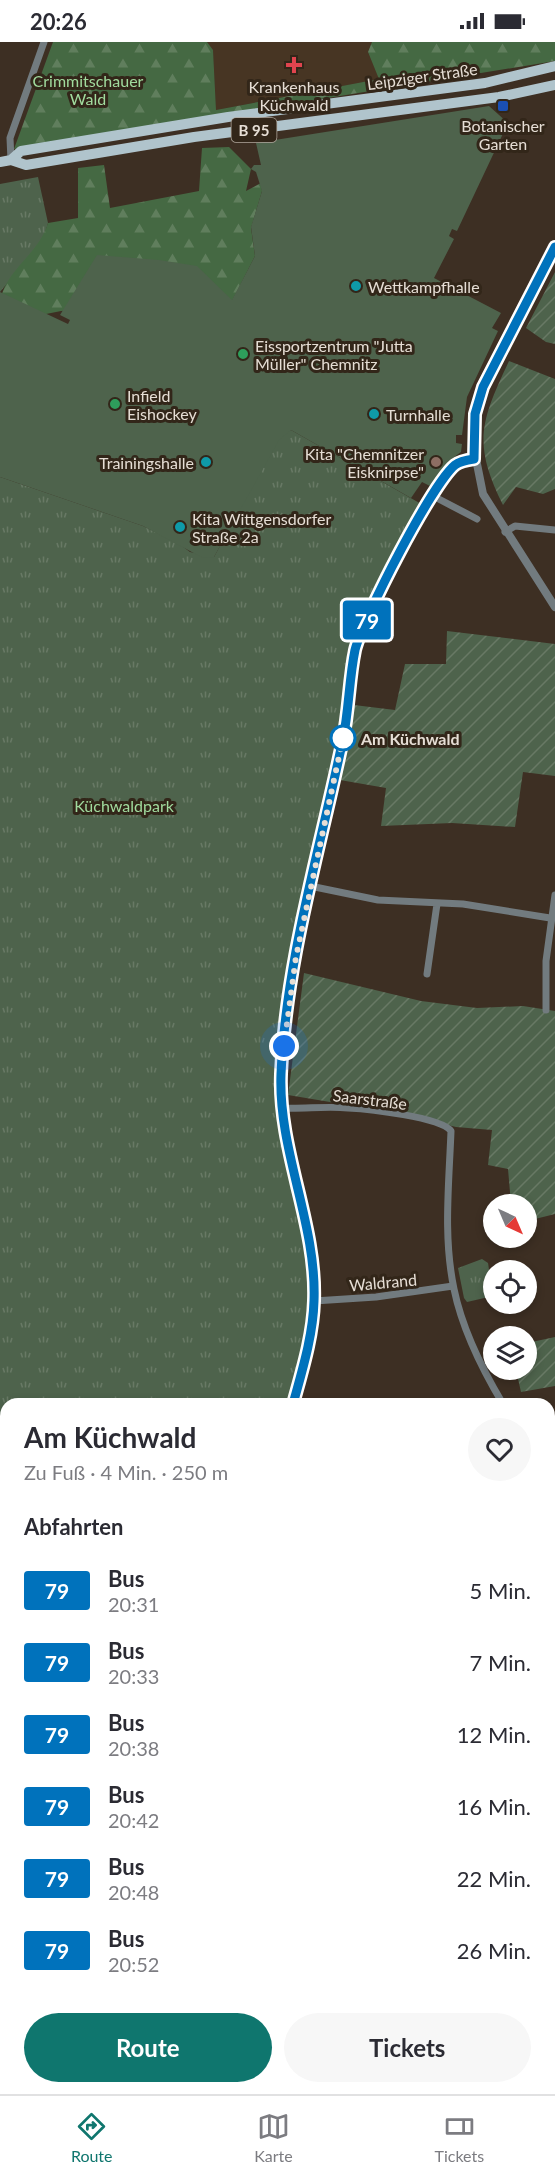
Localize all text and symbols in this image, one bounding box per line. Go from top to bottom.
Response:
text: 20:26 [30,8,87,35]
marker: Krankenhaus Küchwald [285,56,303,74]
street label: Leipziger Straße [365,59,479,93]
park label: Crimmitschauer Wald [33,71,144,108]
place label: Krankenhaus Küchwald [249,77,340,114]
marker: Botanischer Garten [496,99,510,113]
place label: Botanischer Garten [461,116,545,153]
road number: B 95 [232,118,276,142]
place label: Wettkampfhalle [368,277,480,296]
marker: Wettkampfhalle [349,279,363,293]
place label: Eissportzentrum "Jutta Müller" Chemnitz [255,336,413,373]
marker: Eissportzentrum "Jutta Müller" Chemnitz [236,347,250,361]
place label: Infield Eishockey [127,386,198,423]
marker: Infield Eishockey [108,397,122,411]
place label: Turnhalle [386,405,450,424]
marker: Turnhalle [367,407,381,421]
place label: Kita "Chemnitzer Eisknirpse" [305,444,424,481]
place label: Trainingshalle [99,453,194,472]
marker: Trainingshalle [199,455,213,469]
marker: Kita "Chemnitzer Eisknirpse" [429,455,443,469]
place label: Kita Wittgensdorfer Straße 2a [192,509,331,546]
marker: Kita Wittgensdorfer Straße 2a [173,520,187,534]
line badge: 79 [340,600,394,640]
text: 79 [355,608,379,633]
marker: Am Küchwald [330,725,356,751]
place label: Am Küchwald [360,729,460,748]
park label: Küchwaldpark [74,796,175,815]
your location [269,1031,299,1061]
street label: Saarstraße [332,1085,408,1113]
north arrow [483,1194,537,1248]
map controls [483,1194,537,1380]
button: locate [483,1260,537,1314]
street label: Waldrand [348,1270,418,1294]
button: layers [483,1326,537,1380]
button: heart [468,1418,531,1481]
text: Am Küchwald [24,1420,196,1454]
text: Zu Fuß · 4 Min. · 250 m [24,1460,228,1484]
text: Abfahrten [24,1513,123,1540]
text: Bus [108,1565,144,1592]
text: 5 Min. [470,1577,531,1604]
text: 79 [45,1578,69,1603]
text: 20:31 [108,1592,159,1616]
text: Bus [108,1637,144,1664]
text: 7 Min. [470,1649,531,1676]
text: 79 [45,1650,69,1675]
text: 20:33 [108,1664,159,1688]
text: Bus [108,1709,144,1736]
text: 12 Min. [457,1721,531,1748]
text: 79 [45,1722,69,1747]
text: 20:38 [108,1736,159,1760]
text: Bus [108,1781,144,1808]
text: 16 Min. [457,1793,531,1820]
text: 79 [45,1794,69,1819]
text: 20:42 [108,1808,159,1832]
text: Bus [108,1853,144,1880]
text: 22 Min. [457,1865,531,1892]
text: 79 [45,1866,69,1891]
text: 20:48 [108,1880,159,1904]
text: Bus [108,1925,144,1952]
text: 26 Min. [457,1937,531,1964]
text: 79 [45,1938,69,1963]
text: 20:52 [108,1952,159,1976]
button: Route [24,2013,272,2082]
button: Tickets [284,2013,531,2082]
tab: Route [71,2110,113,2165]
tab: Karte [254,2110,293,2165]
tab: Tickets [435,2110,484,2165]

